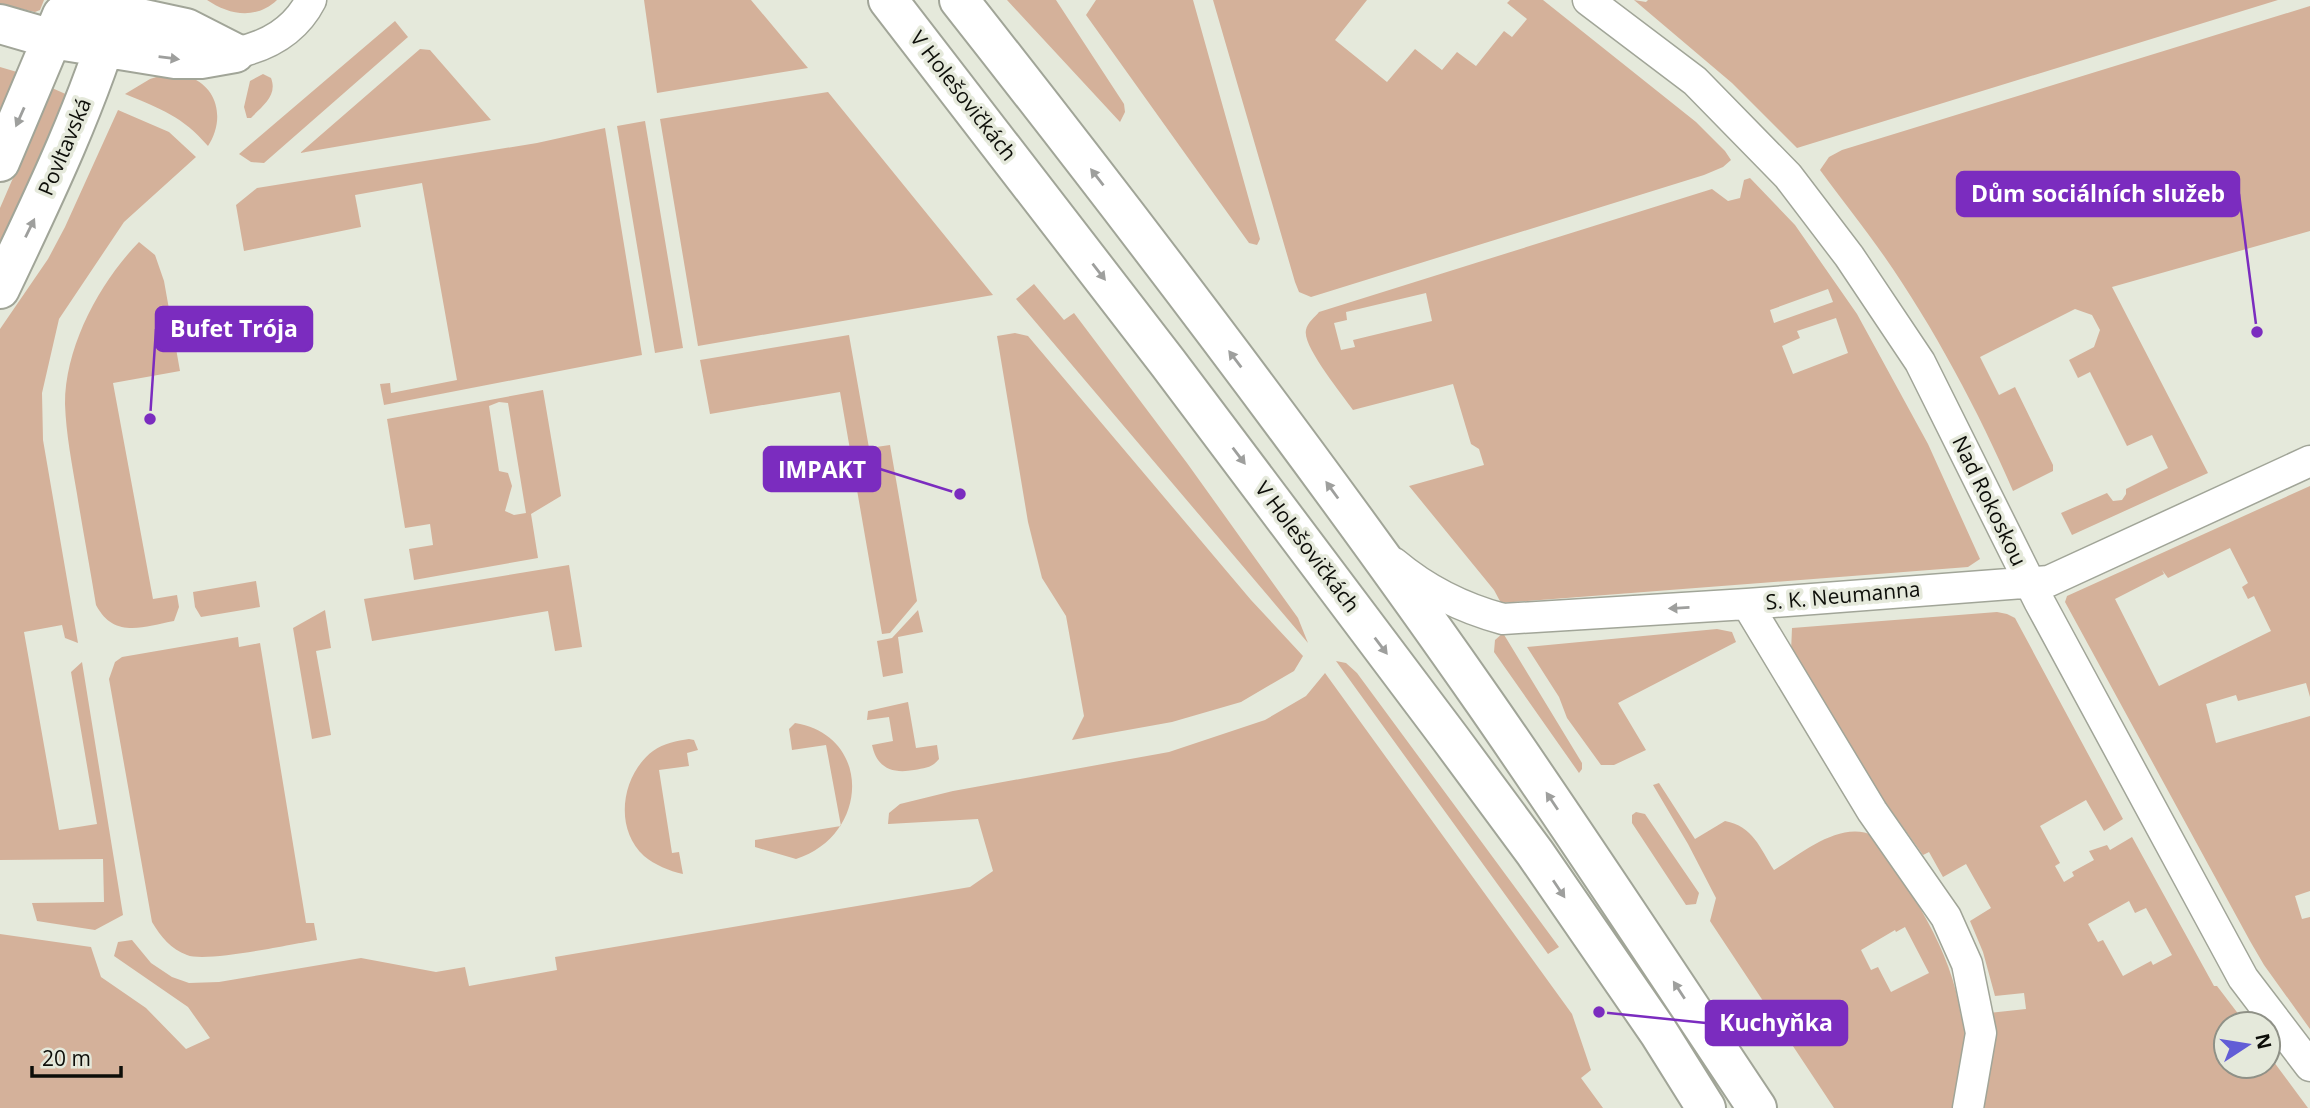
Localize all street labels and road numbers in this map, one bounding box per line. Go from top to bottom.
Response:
street label: V Holešovičkách [904,25,1023,166]
street label: Povltavská [31,94,97,200]
street label: Nad Rokoskou [1946,431,2034,570]
street label: V Holešovičkách [1249,475,1366,618]
street label: S. K. Neumanna [1764,574,1922,616]

